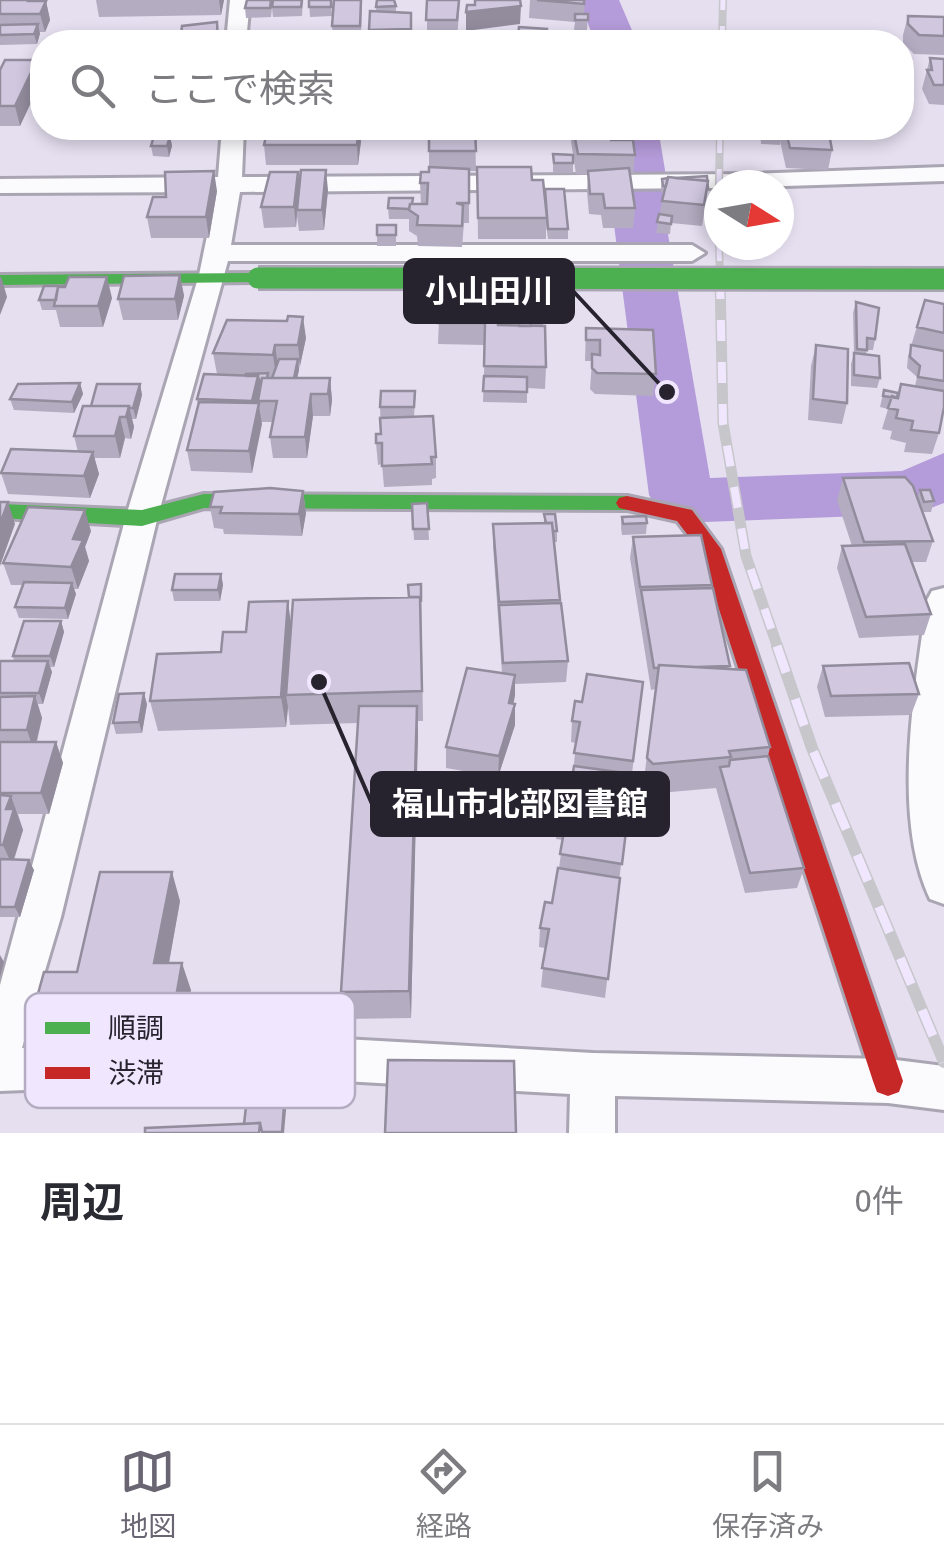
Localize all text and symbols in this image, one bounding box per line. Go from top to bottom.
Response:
search box [30,30,914,140]
icon: search [65,58,120,113]
text: ここで検索 [145,66,335,112]
north arrow [704,170,794,260]
callout: 小山田川 [405,260,573,322]
text: 小山田川 [425,272,553,310]
callout: 福山市北部図書館 [372,773,668,835]
text: 福山市北部図書館 [392,785,648,823]
legend [25,993,355,1108]
text: 順調 [108,1012,164,1045]
text: 渋滞 [108,1057,164,1090]
text: 周辺 [40,1178,124,1228]
text: 0件 [854,1182,904,1220]
tab: 地図 [120,1444,176,1544]
tab: 経路 [416,1444,472,1544]
tab: 保存済み [712,1444,824,1544]

